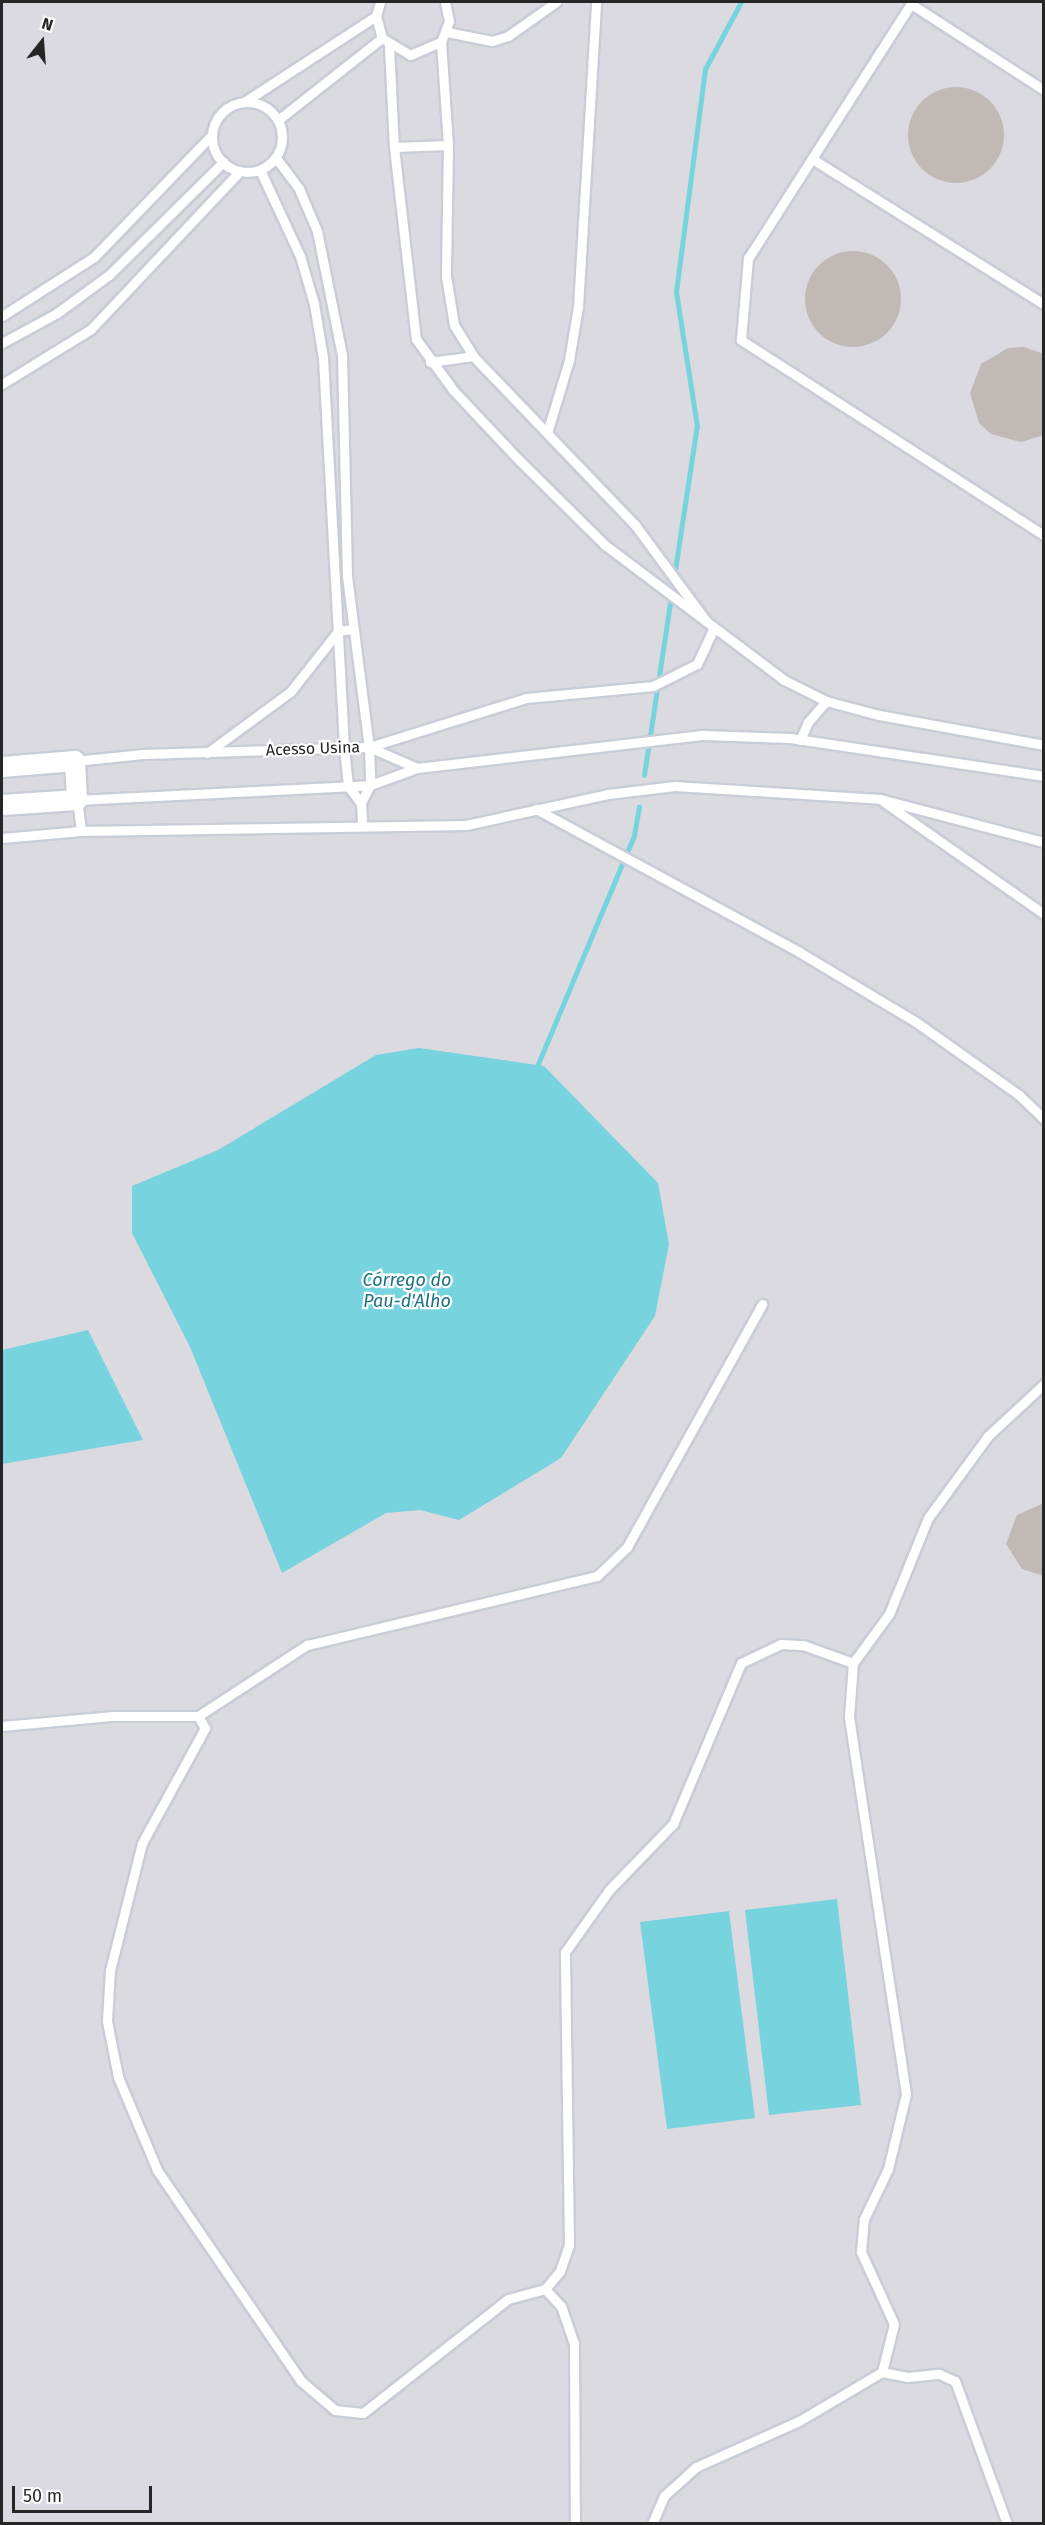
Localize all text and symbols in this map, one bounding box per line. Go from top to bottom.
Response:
north arrow [12,12,72,72]
text: N [40,14,55,35]
street label: Acesso Usina [266,738,360,760]
water label: Córrego do Pau-d'Alho [363,1270,451,1312]
scale bar [15,2474,154,2512]
text: 50 m [23,2485,62,2507]

